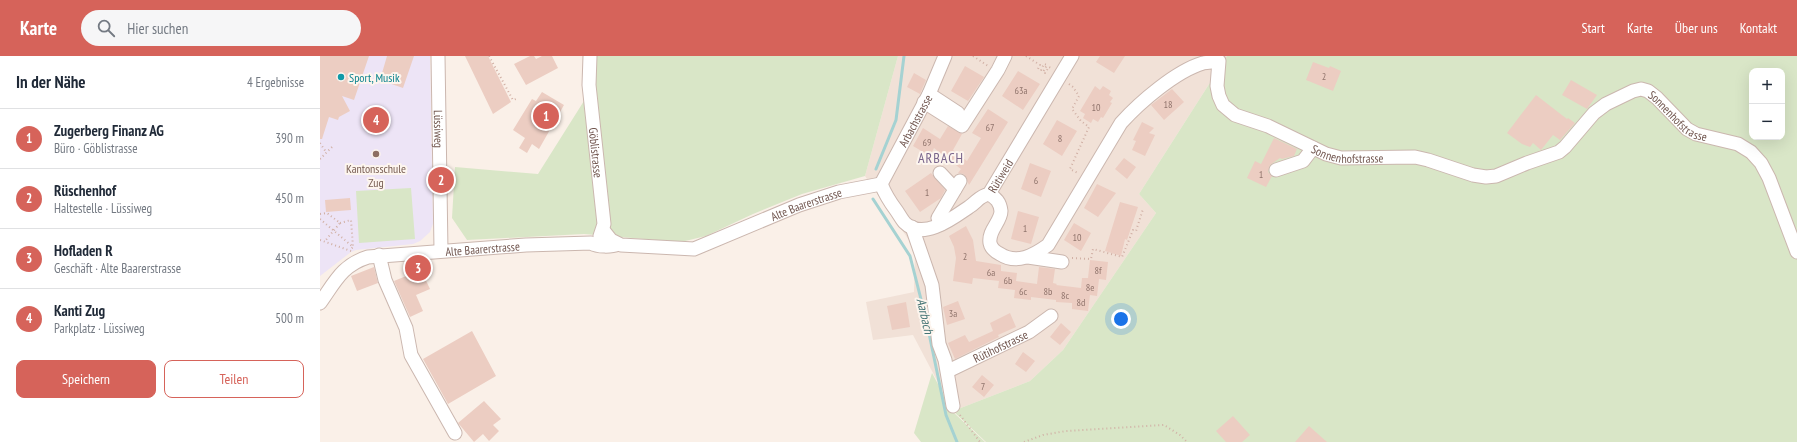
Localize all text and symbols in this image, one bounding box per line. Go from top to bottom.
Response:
search box [81,10,361,46]
text: Karte [20,16,57,40]
icon: search [95,17,117,39]
text: Hier suchen [127,19,188,38]
text: Start [1581,19,1605,37]
text: Karte [1627,19,1653,37]
text: Über uns [1675,19,1718,37]
text: Kontakt [1740,19,1777,37]
map controls [1749,68,1785,140]
button: + [1749,68,1785,104]
place label: Sport, Musik [349,70,400,85]
house number: 2 [1322,70,1326,83]
text: In der Nähe [16,71,86,93]
marker: Sport, Musik [336,72,346,82]
text: 4 Ergebnisse [247,74,304,91]
house number: 63a [1015,84,1028,97]
street label: Sonnenhofstrasse [1646,87,1709,144]
street label: Arbachstrasse [895,92,935,149]
house number: 18 [1164,98,1173,111]
pin: 1 [533,101,559,131]
house number: 10 [1092,101,1101,114]
button: − [1749,104,1785,140]
pin: 4 [363,105,389,135]
street label: Lüssiweg [431,110,447,148]
text: Zugerberg Finanz AG [54,121,164,140]
house number: 67 [986,121,995,134]
street label: Göblistrasse [586,127,606,178]
text: 1 [26,130,32,147]
text: 390 m [275,130,304,147]
house number: 8 [1058,132,1062,145]
house number: 69 [923,136,932,149]
text: Büro · Göblistrasse [54,140,138,157]
street label: Sonnenhofstrasse [1309,141,1384,165]
marker: Kantonsschule Zug [371,149,381,159]
district label: ARBACH [918,149,964,167]
street label: Rütiweid [984,156,1016,195]
place label: Kantonsschule Zug [346,161,406,190]
pin: 2 [428,165,454,195]
house number: 1 [1259,168,1263,181]
house number: 6 [1034,174,1039,187]
text: Rüschenhof [54,181,116,200]
street label: Alte Baarerstrasse [768,184,844,224]
house number: 1 [925,186,929,199]
text: 2 [26,190,32,207]
text: 450 m [275,190,304,207]
text: Haltestelle · Lüssiweg [54,200,152,217]
house number: 1 [1023,222,1027,235]
house number: 10 [1073,231,1082,244]
street label: Alte Baarerstrasse [445,238,520,259]
text: Hofladen R [54,241,113,260]
text: 3 [26,250,32,267]
text: 450 m [275,250,304,267]
house number: 2 [963,250,967,263]
pin: 3 [405,253,431,283]
text: Geschäft · Alte Baarerstrasse [54,260,181,277]
house number: 8f [1094,264,1102,277]
house number: 6a [987,266,995,279]
house number: 6b [1004,274,1012,287]
house number: 8e [1086,281,1094,294]
house number: 6c [1019,285,1027,298]
house number: 8b [1044,285,1052,298]
house number: 8c [1061,289,1069,302]
water label: Aarbach [913,296,938,337]
house number: 8d [1077,296,1085,309]
text: Kanti Zug [54,301,105,320]
house number: 3a [949,307,957,320]
your location [1111,309,1131,329]
text: 4 [26,310,32,327]
text: 500 m [275,310,304,327]
text: Parkplatz · Lüssiweg [54,320,145,337]
street label: Rütihofstrasse [970,326,1030,365]
button: Speichern [16,360,156,398]
button: Teilen [164,360,304,398]
house number: 7 [981,380,985,393]

